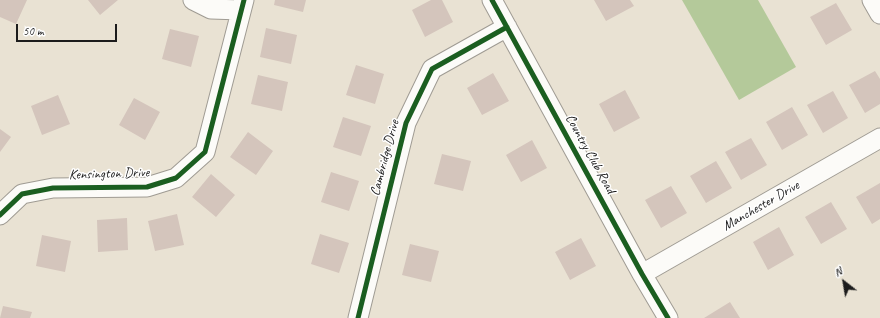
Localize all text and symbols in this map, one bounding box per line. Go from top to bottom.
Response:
scale bar [18,16,119,42]
text: 50 m [23,23,43,39]
street label: Country Club Road [561,111,619,197]
street label: Cambridge Drive [367,118,403,198]
street label: Kensington Drive [69,164,149,184]
street label: Manchester Drive [720,177,802,235]
north arrow [824,262,864,302]
text: N [831,264,844,279]

